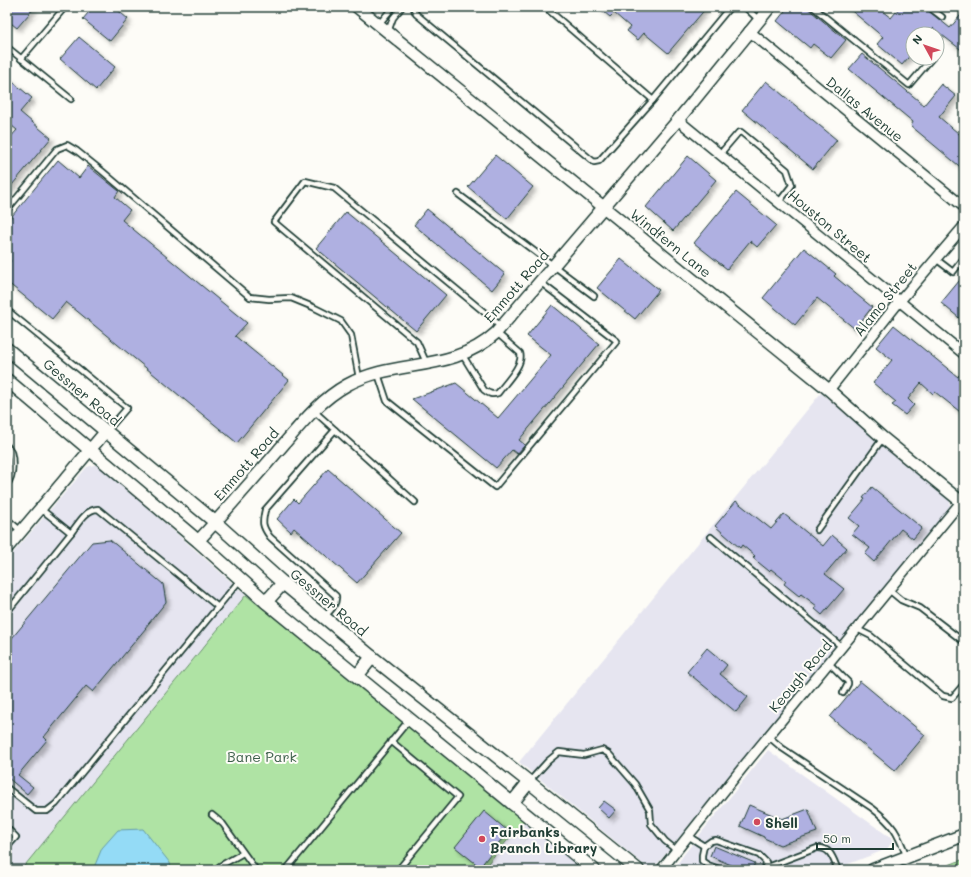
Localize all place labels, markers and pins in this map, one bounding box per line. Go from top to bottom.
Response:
place label: Shell [765,813,798,832]
marker: Shell [752,817,762,827]
place label: Fairbanks Branch Library [490,822,598,857]
marker: Fairbanks Branch Library [477,834,487,844]

